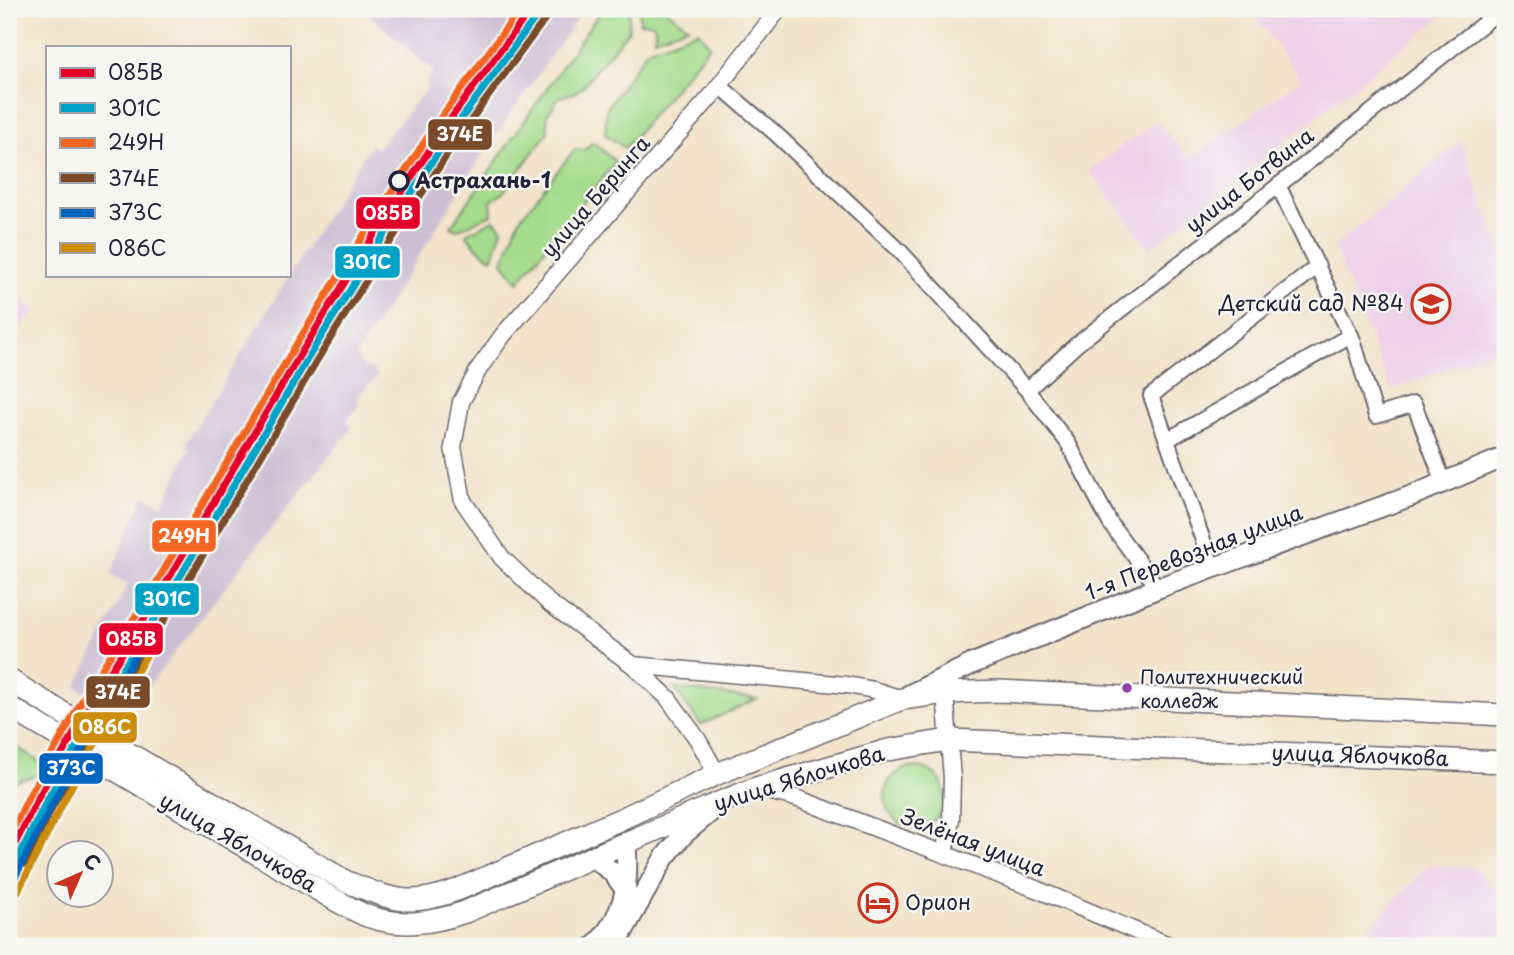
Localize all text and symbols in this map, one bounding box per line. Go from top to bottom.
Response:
legend [46,46,290,276]
text: 085В [108,55,163,87]
text: 301С [108,91,161,123]
line badge: 374Е [427,118,493,151]
text: 374Е [437,119,484,147]
street label: улица Ботвина [1178,119,1320,240]
text: 249Н [108,125,164,157]
street label: улица Беринга [532,128,657,264]
text: 374Е [108,161,160,193]
place label: Астрахань-1 [414,163,551,195]
marker: Астрахань-1 [389,171,409,191]
text: 373C [108,195,163,227]
line badge: 085В [355,196,421,230]
text: 085В [363,198,414,226]
text: 086С [108,231,167,263]
line badge: 301С [334,245,401,279]
text: 301С [343,247,391,275]
school or university icon: Детский сад №84 [1410,283,1452,325]
place label: Детский сад №84 [1218,286,1404,318]
street label: 1-я Перевозная улица [1080,495,1307,607]
line badge: 249Н [151,519,217,553]
text: 249Н [158,521,210,549]
line badge: 301С [134,582,200,616]
text: 301С [143,584,191,612]
line badge: 085В [98,622,164,656]
text: 085В [106,624,157,652]
place label: Политехнический колледж [1140,662,1303,714]
line badge: 374Е [85,675,151,709]
text: 374Е [95,677,142,705]
marker: Политехнический колледж [1120,681,1134,695]
line badge: 086С [72,711,138,744]
text: 086С [79,712,131,740]
street label: улица Яблочкова [1271,735,1449,773]
street label: улица Яблочкова [709,736,888,818]
line badge: 373C [38,752,104,785]
text: 373C [46,753,96,781]
street label: улица Яблочкова [154,783,324,899]
street label: Зелёная улица [897,799,1051,884]
north arrow [46,839,116,909]
text: С [78,846,108,876]
hotel icon: Орион [857,882,899,924]
place label: Орион [905,885,971,917]

